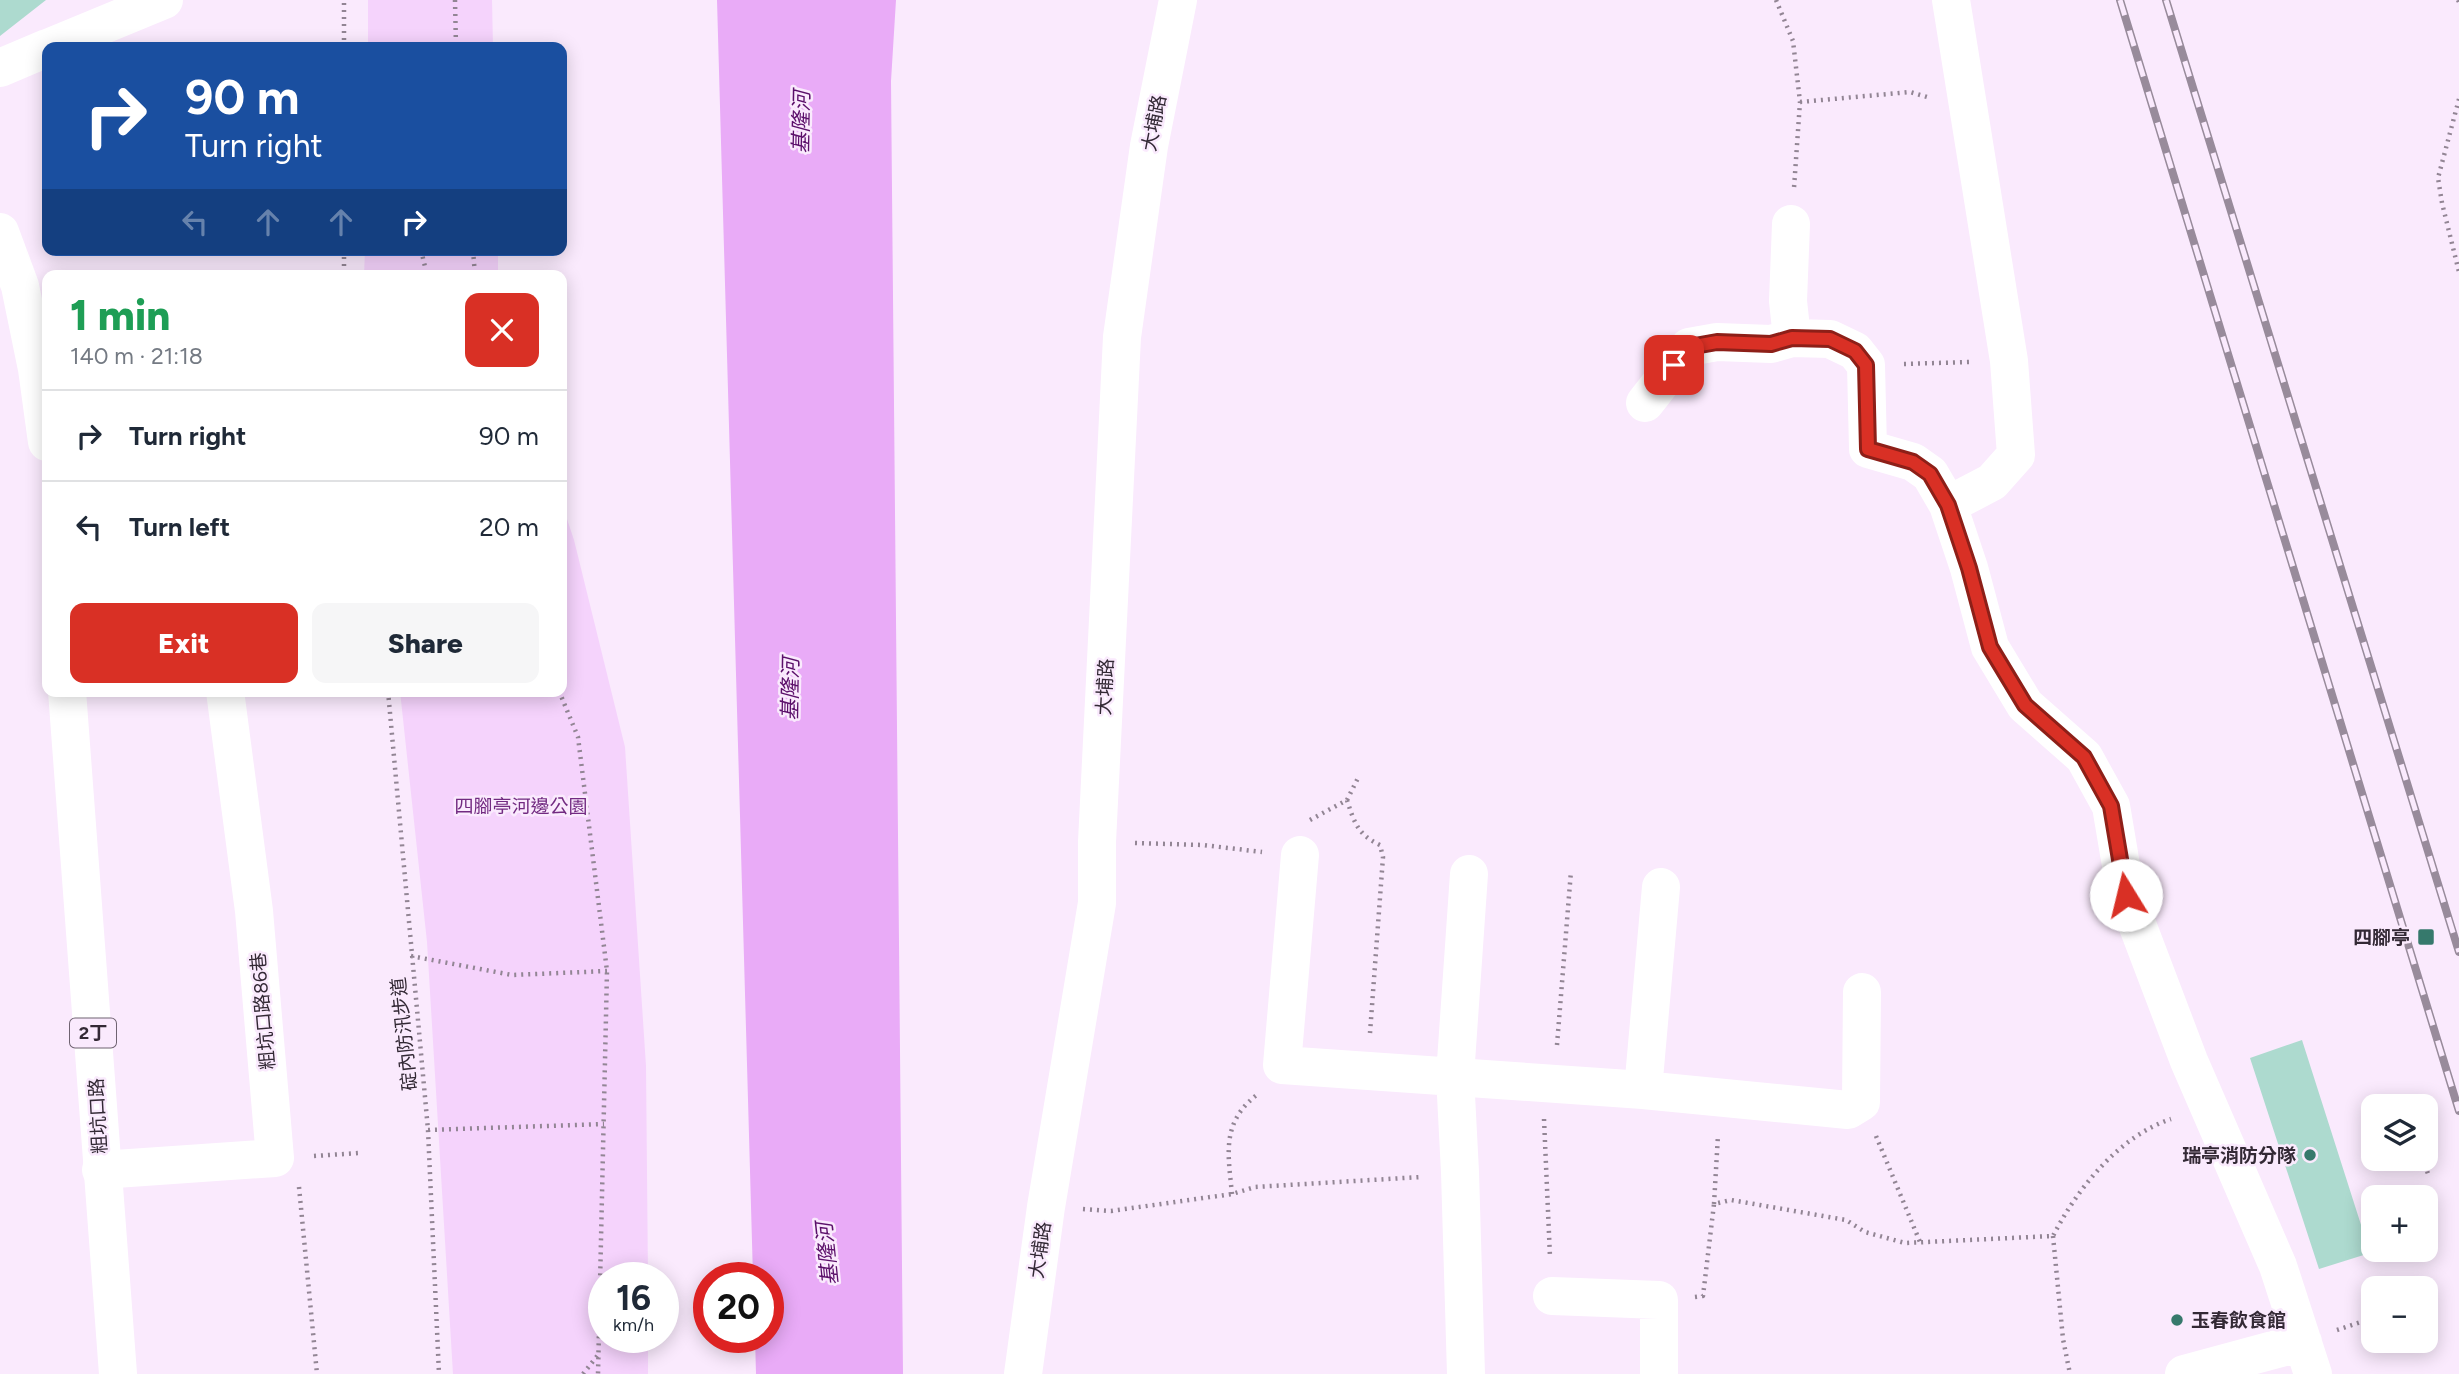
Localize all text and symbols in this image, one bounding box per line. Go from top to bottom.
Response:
text: 90 m [185,67,300,126]
icon: right [70,70,161,161]
water label: 基隆河 [788,86,814,154]
street label: 大埔路 [1137,93,1171,153]
text: Turn right [185,127,323,165]
icon: left [176,203,214,241]
icon: ahead [249,203,287,241]
icon: ahead [322,203,360,241]
icon: right [395,203,433,241]
text: 1 min [70,290,170,341]
button: close [465,293,539,367]
pin [1644,335,1704,395]
text: 140 m · 21:18 [70,342,203,370]
icon: arrive [1655,346,1693,384]
icon: right [70,417,108,455]
text: Turn right [129,420,246,452]
text: 90 m [479,420,539,452]
icon: left [70,508,108,546]
text: Turn left [129,511,230,543]
text: 20 m [479,511,539,543]
button: Exit [70,603,298,683]
button: Share [312,603,539,683]
water label: 基隆河 [777,653,803,721]
street label: 大埔路 [1092,658,1118,716]
park label: 四腳亭河邊公園 [454,795,588,818]
position arrow [2089,858,2163,932]
place label: 四腳亭 [2353,926,2410,949]
marker: 四腳亭 [2416,927,2436,947]
street label: 粗坑口路86巷 [246,952,280,1070]
street label: 碇內防汛步道 [387,976,421,1092]
road number: 2丁 [70,1018,116,1048]
street label: 粗坑口路 [85,1077,111,1155]
map controls [2361,1094,2438,1353]
button: layers [2361,1094,2438,1171]
place label: 瑞亭消防分隊 [2182,1144,2296,1167]
marker: 瑞亭消防分隊 [2302,1147,2318,1163]
button: + [2361,1185,2438,1262]
water label: 基隆河 [811,1217,843,1287]
street label: 大埔路 [1025,1220,1055,1280]
speed limit sign: 20 [693,1262,784,1353]
button: − [2361,1276,2438,1353]
text: 16 [616,1277,651,1319]
place label: 玉春飲食館 [2191,1309,2286,1332]
marker: 玉春飲食館 [2169,1312,2185,1328]
text: km/h [613,1314,654,1336]

